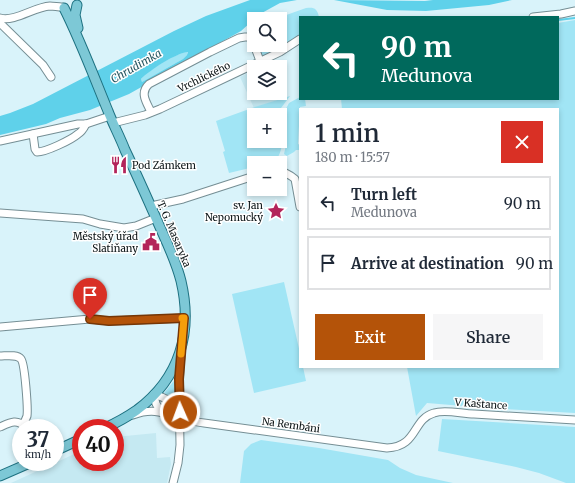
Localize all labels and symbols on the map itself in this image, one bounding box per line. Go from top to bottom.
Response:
water label: Chrudimka [108,46,164,86]
street label: Vrchlického [175,59,233,96]
restaurant icon: Pod Zámkem [109,155,129,175]
place label: Pod Zámkem [132,159,196,172]
street label: T. G. Masaryka [154,199,194,270]
place label: sv. Jan Nepomucký [205,199,263,224]
place icon: sv. Jan Nepomucký [266,201,286,221]
place label: Městský úřad Slatiňany [73,230,138,255]
public building icon: Městský úřad Slatiňany [141,232,161,252]
pin [73,278,107,319]
position arrow [159,391,201,433]
street label: V Kaštance [453,396,508,412]
street label: Na Rembáni [261,414,321,436]
speed limit sign: 40 [72,419,124,471]

